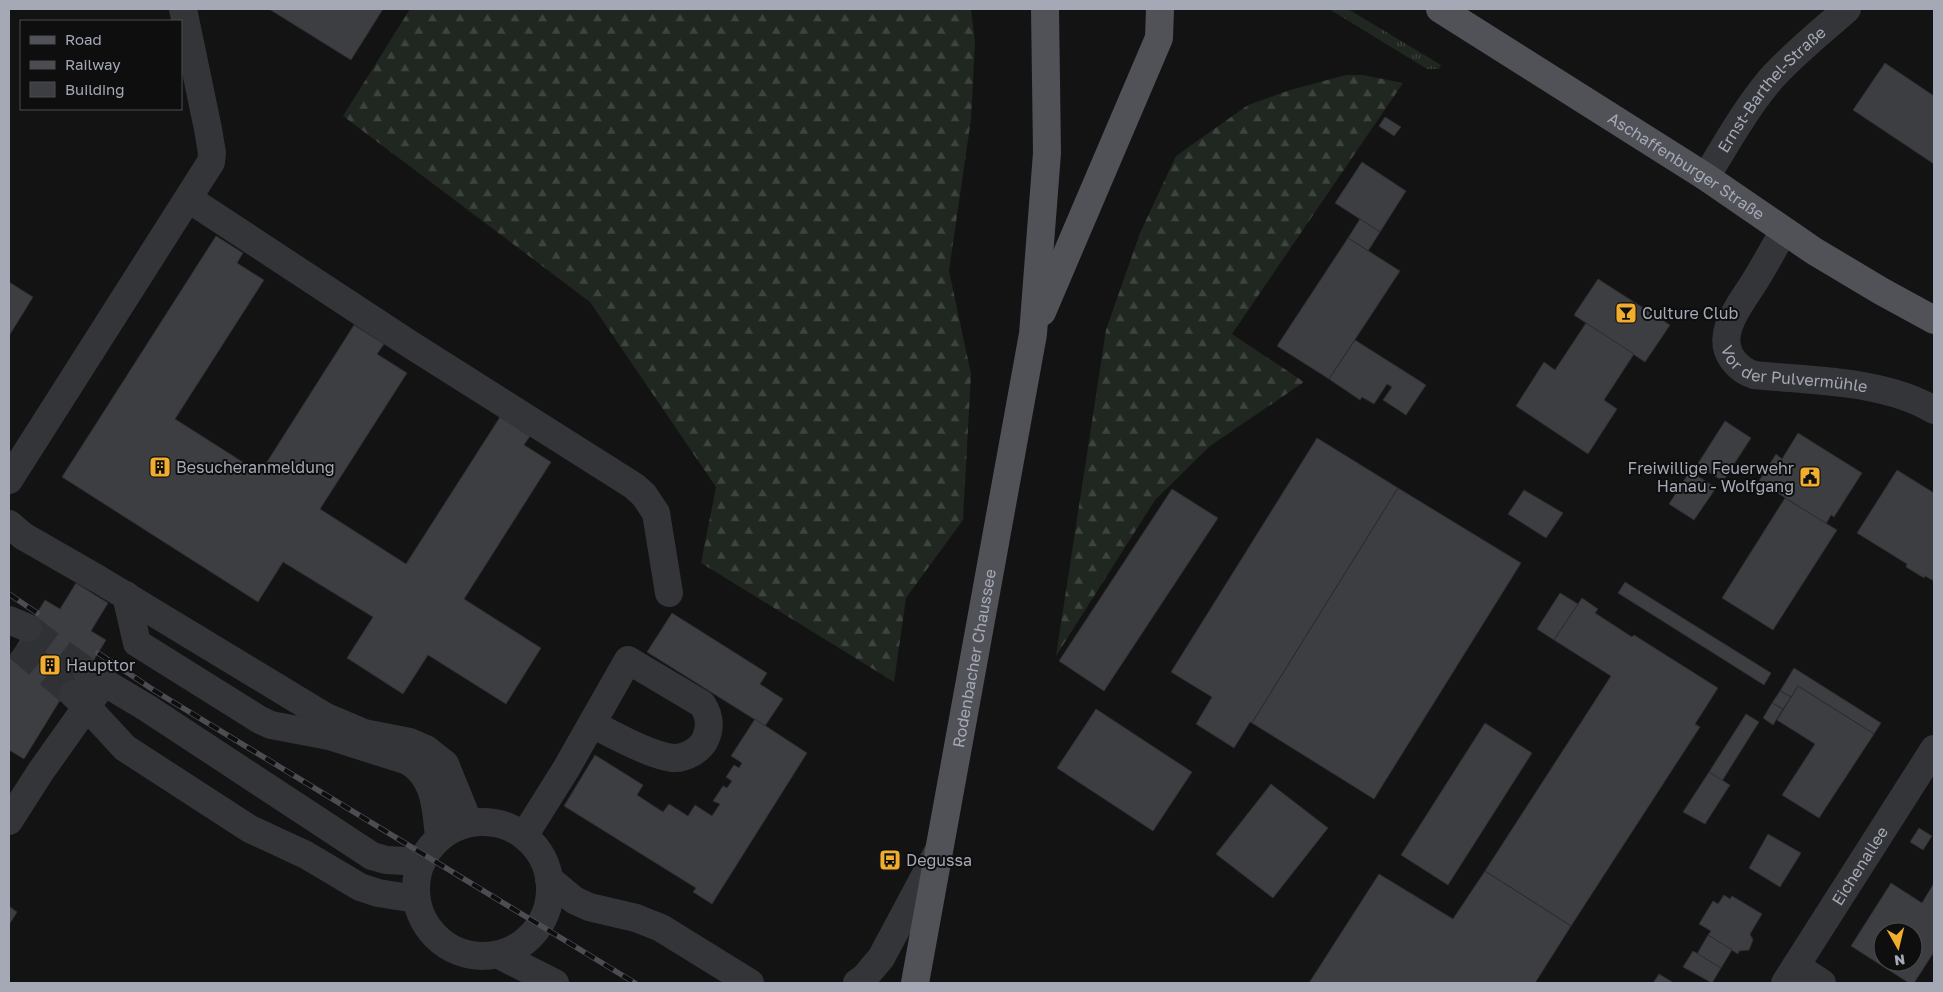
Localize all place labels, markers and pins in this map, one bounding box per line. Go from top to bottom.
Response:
bar icon: Culture Club [1614,301,1638,325]
place label: Culture Club [1642,303,1738,323]
building icon: Besucheranmeldung [148,455,172,479]
place label: Besucheranmeldung [176,457,335,477]
place label: Freiwillige Feuerwehr Hanau - Wolfgang [1628,458,1794,496]
public building icon: Freiwillige Feuerwehr Hanau - Wolfgang [1798,465,1822,489]
building icon: Haupttor [38,653,62,677]
place label: Haupttor [66,655,135,675]
bus stop icon: Degussa [878,848,902,872]
place label: Degussa [906,850,972,870]

